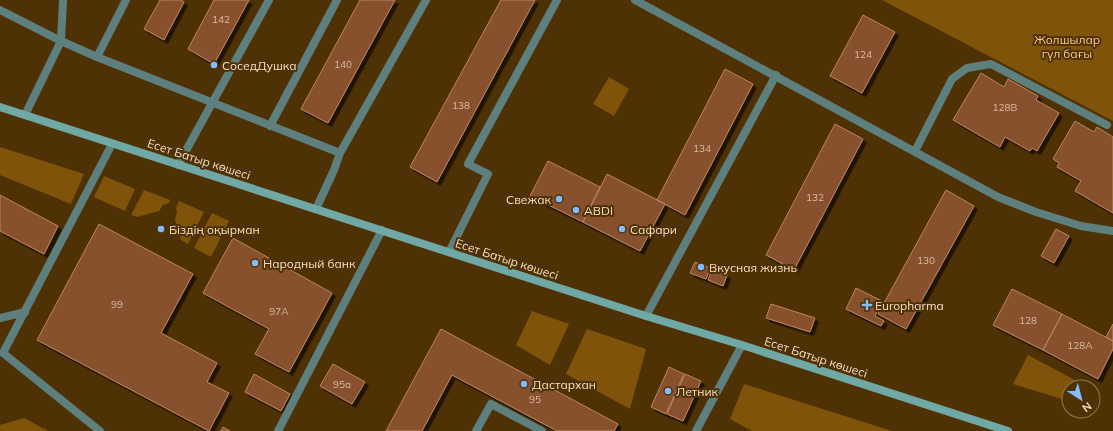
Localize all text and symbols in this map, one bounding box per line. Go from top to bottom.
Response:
house number: 142 [212,13,230,26]
park label: Жолшылар гүл бағы [1034,32,1100,61]
house number: 124 [854,48,872,61]
place label: СоседДушка [222,58,297,73]
house number: 140 [334,58,352,71]
marker: СоседДушка [209,60,219,70]
house number: 138 [452,99,470,112]
house number: 128B [993,101,1018,114]
street label: Есет Батыр көшесі [146,135,252,183]
house number: 134 [693,142,711,155]
house number: 132 [806,191,824,204]
place label: Свежак [506,192,552,207]
marker: Свежак [554,194,564,204]
place label: ABDI [584,203,613,218]
marker: ABDI [571,205,581,215]
place label: Біздің оқырман [169,222,260,237]
place label: Сафари [630,222,677,237]
marker: Біздің оқырман [156,224,166,234]
marker: Сафари [617,224,627,234]
street label: Есет Батыр көшесі [454,235,560,283]
house number: 130 [917,254,935,267]
place label: Народный банк [263,256,356,271]
marker: Народный банк [250,258,260,268]
place label: Вкусная жизнь [709,260,797,275]
marker: Вкусная жизнь [696,262,706,272]
house number: 99 [111,298,123,311]
place label: Europharma [875,298,944,313]
marker: Europharma [862,300,872,310]
house number: 97А [269,305,289,318]
house number: 128 [1019,314,1037,327]
street label: Есет Батыр көшесі [763,333,869,381]
house number: 128А [1067,339,1093,352]
place label: Дастархан [532,377,596,392]
house number: 95а [333,378,351,391]
marker: Дастархан [519,379,529,389]
north arrow [1061,379,1101,419]
place label: Летник [676,384,719,399]
marker: Летник [663,386,673,396]
house number: 95 [529,393,541,406]
text: N [1079,399,1094,415]

